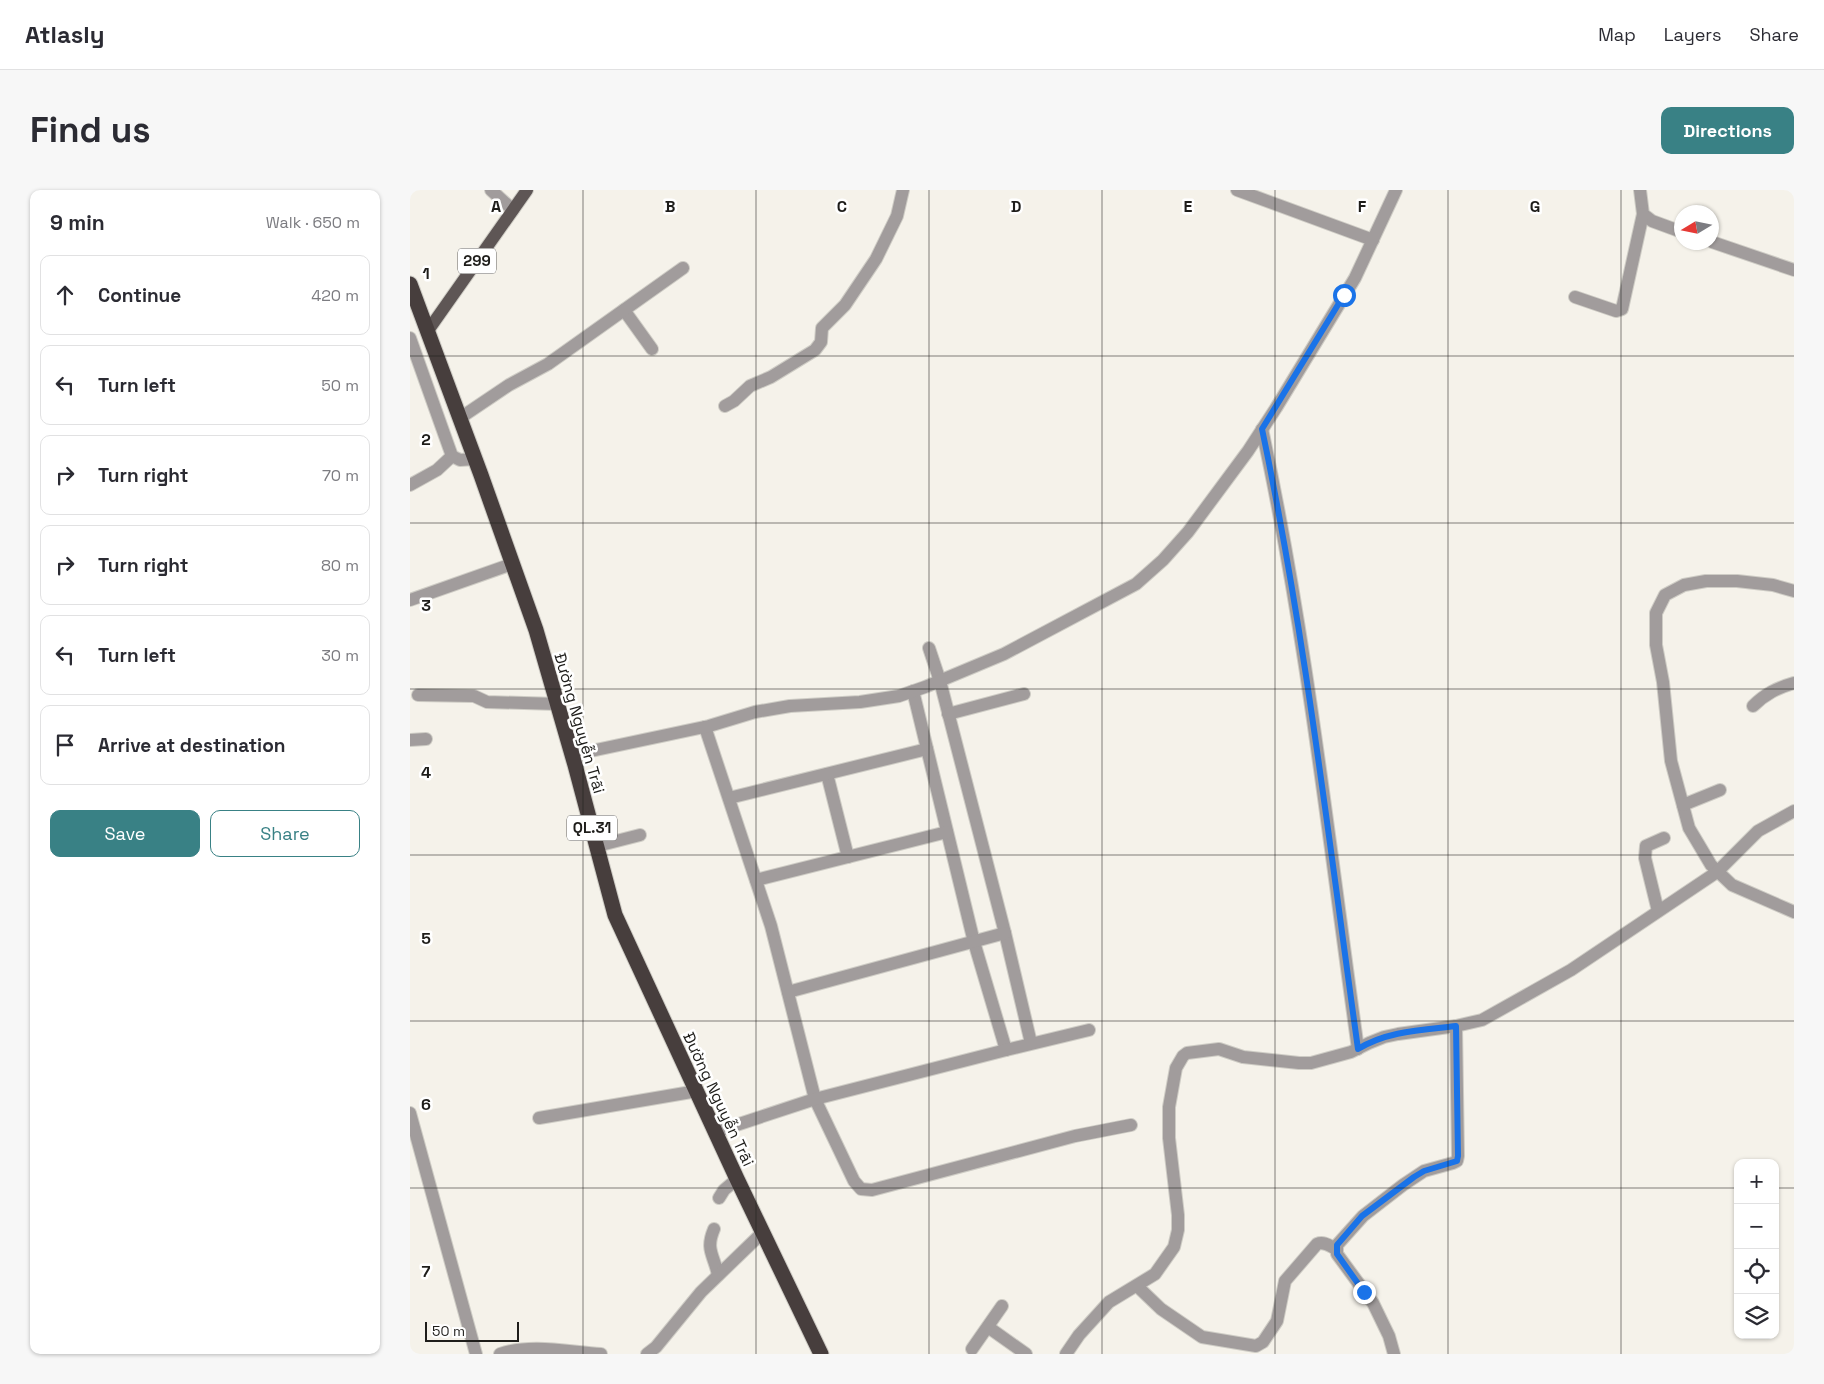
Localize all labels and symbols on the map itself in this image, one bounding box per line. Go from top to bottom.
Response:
text: A [491,196,501,217]
text: B [665,196,675,217]
text: C [837,196,847,217]
text: D [1011,196,1021,217]
text: E [1184,196,1193,217]
text: F [1358,196,1367,217]
text: G [1530,196,1540,217]
north arrow [1674,205,1719,250]
road number: 299 [458,248,496,274]
text: 1 [422,263,430,284]
route start [1333,284,1356,307]
text: 2 [421,429,431,450]
text: 3 [421,595,431,616]
street label: Đường Nguyễn Trãi [549,650,610,796]
text: 4 [421,762,431,783]
road number: QL.31 [567,816,617,840]
text: 5 [421,928,431,949]
street label: Đường Nguyễn Trãi [678,1029,759,1170]
text: 6 [421,1094,431,1115]
text: 7 [422,1261,431,1282]
route end [1353,1281,1376,1304]
scale bar [425,1319,519,1342]

